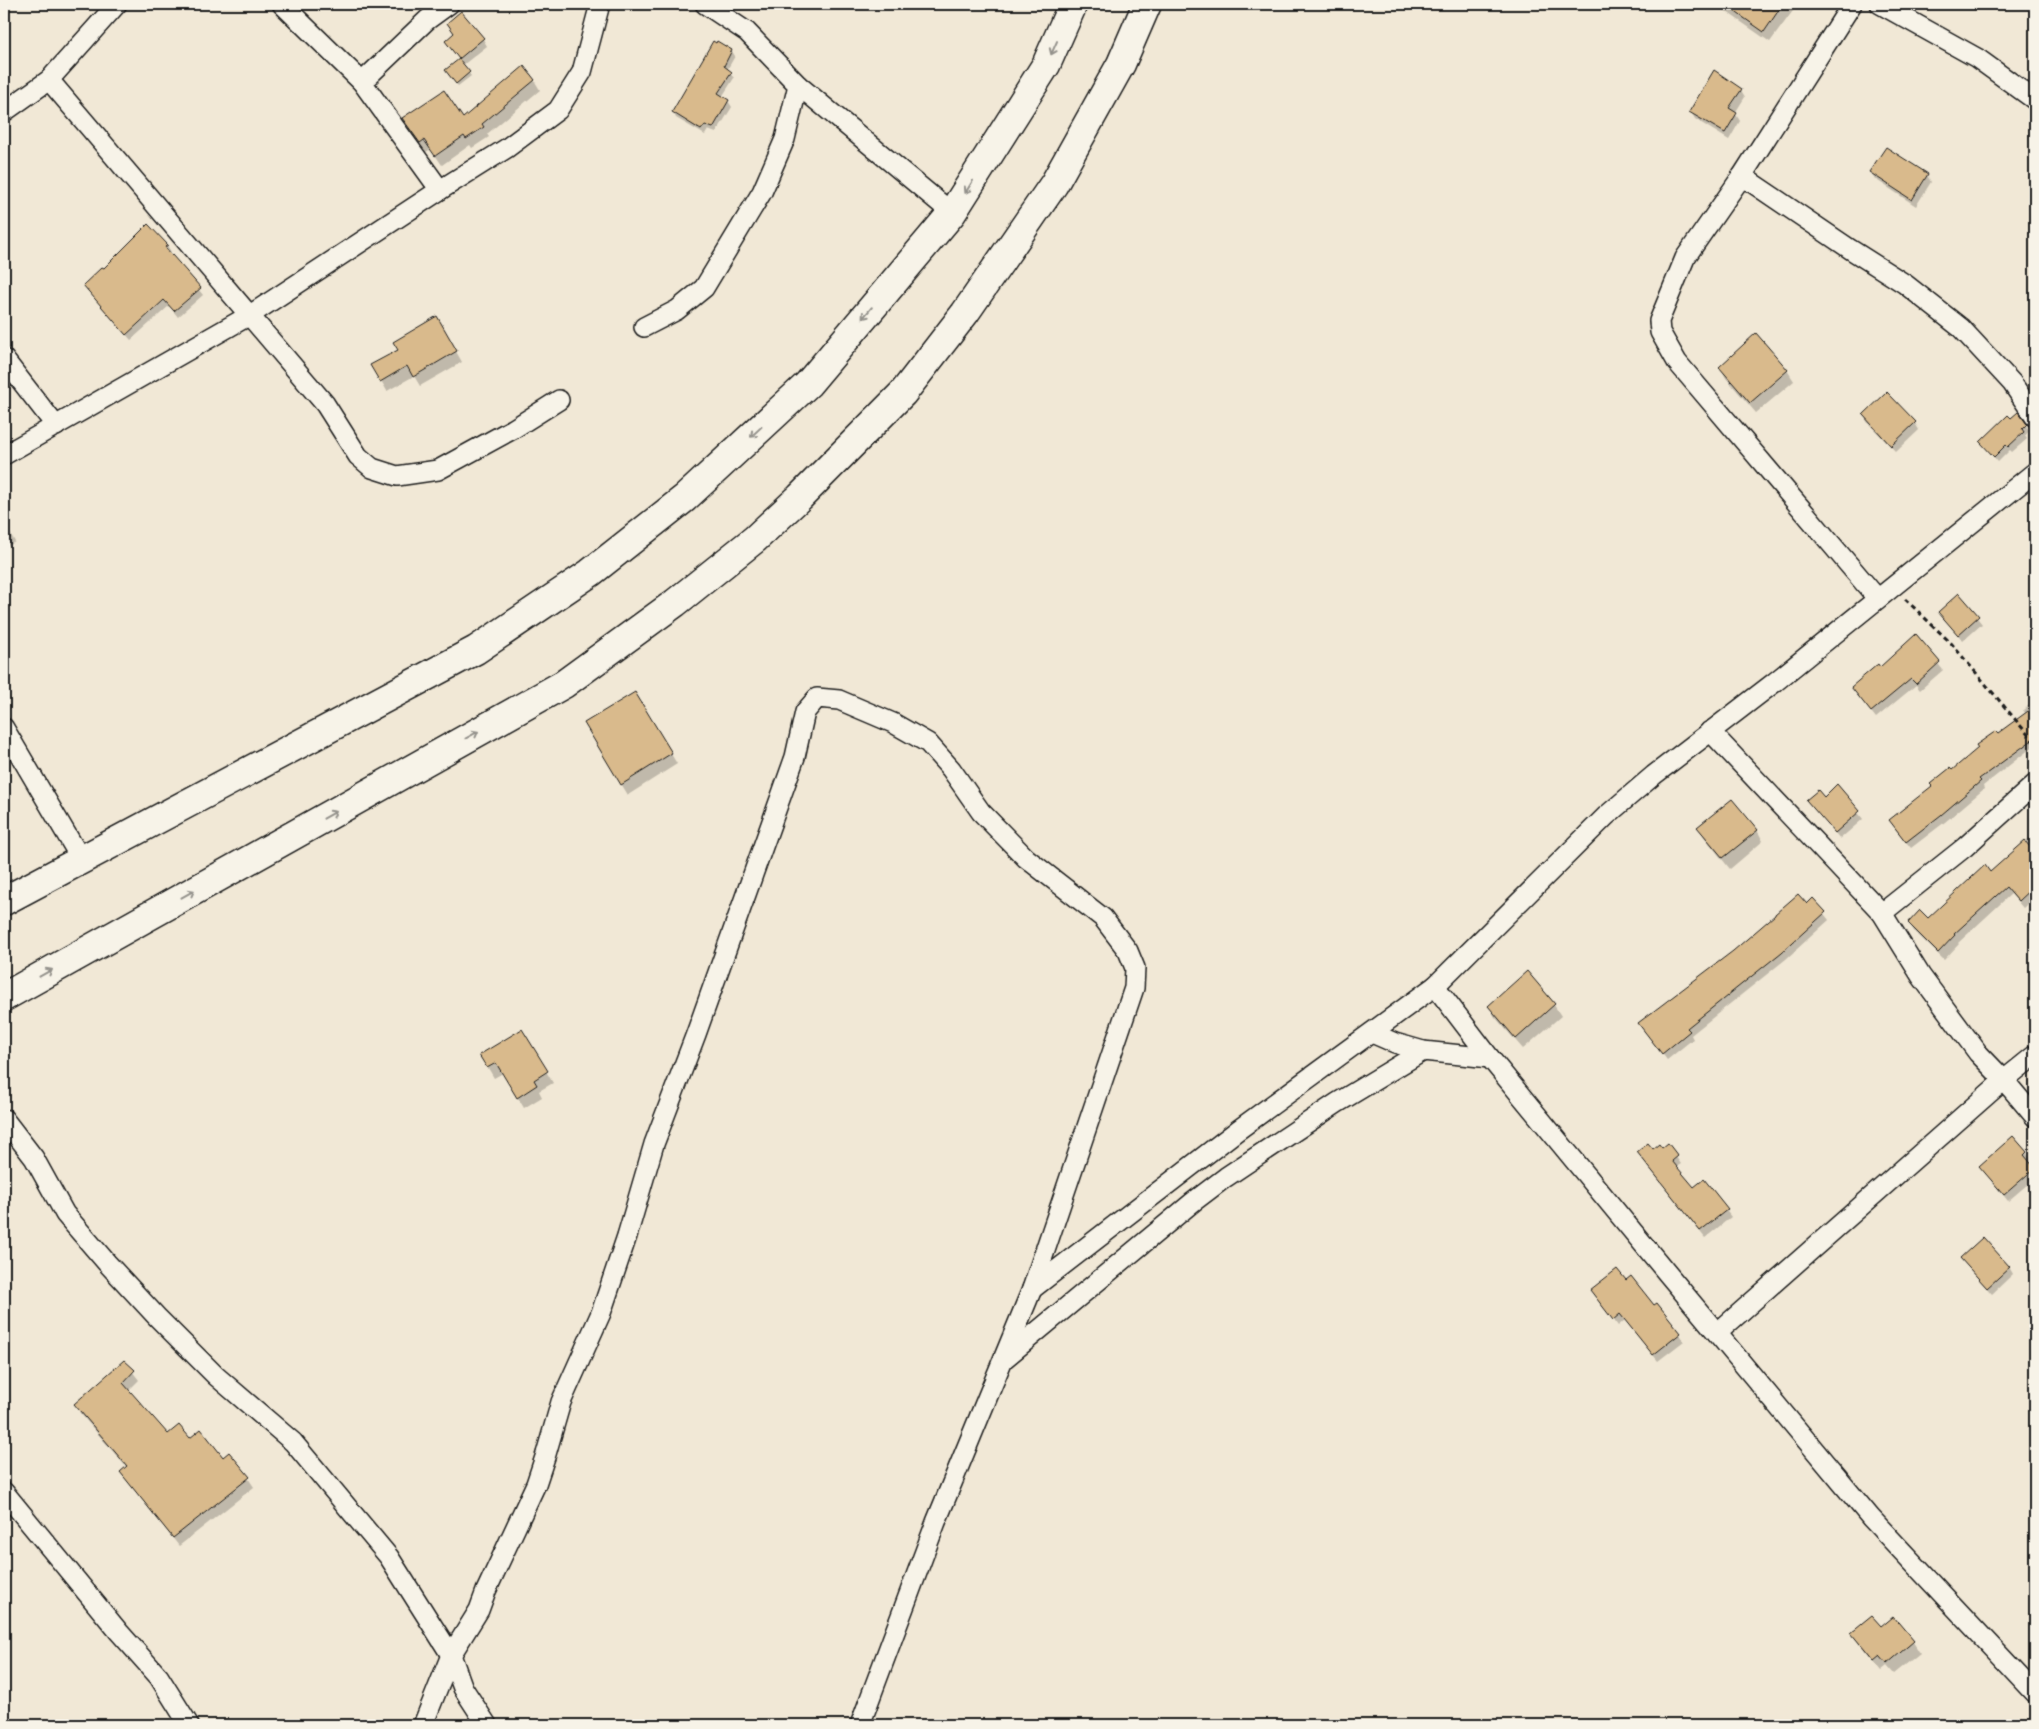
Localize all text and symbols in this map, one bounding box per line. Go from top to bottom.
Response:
one-way arrow [1048,40,1058,55]
one-way arrow [964,179,974,193]
one-way arrow [861,307,873,320]
one-way arrow [750,426,763,438]
one-way arrow [464,730,479,740]
one-way arrow [323,809,337,819]
one-way arrow [181,888,195,898]
one-way arrow [39,968,54,978]

